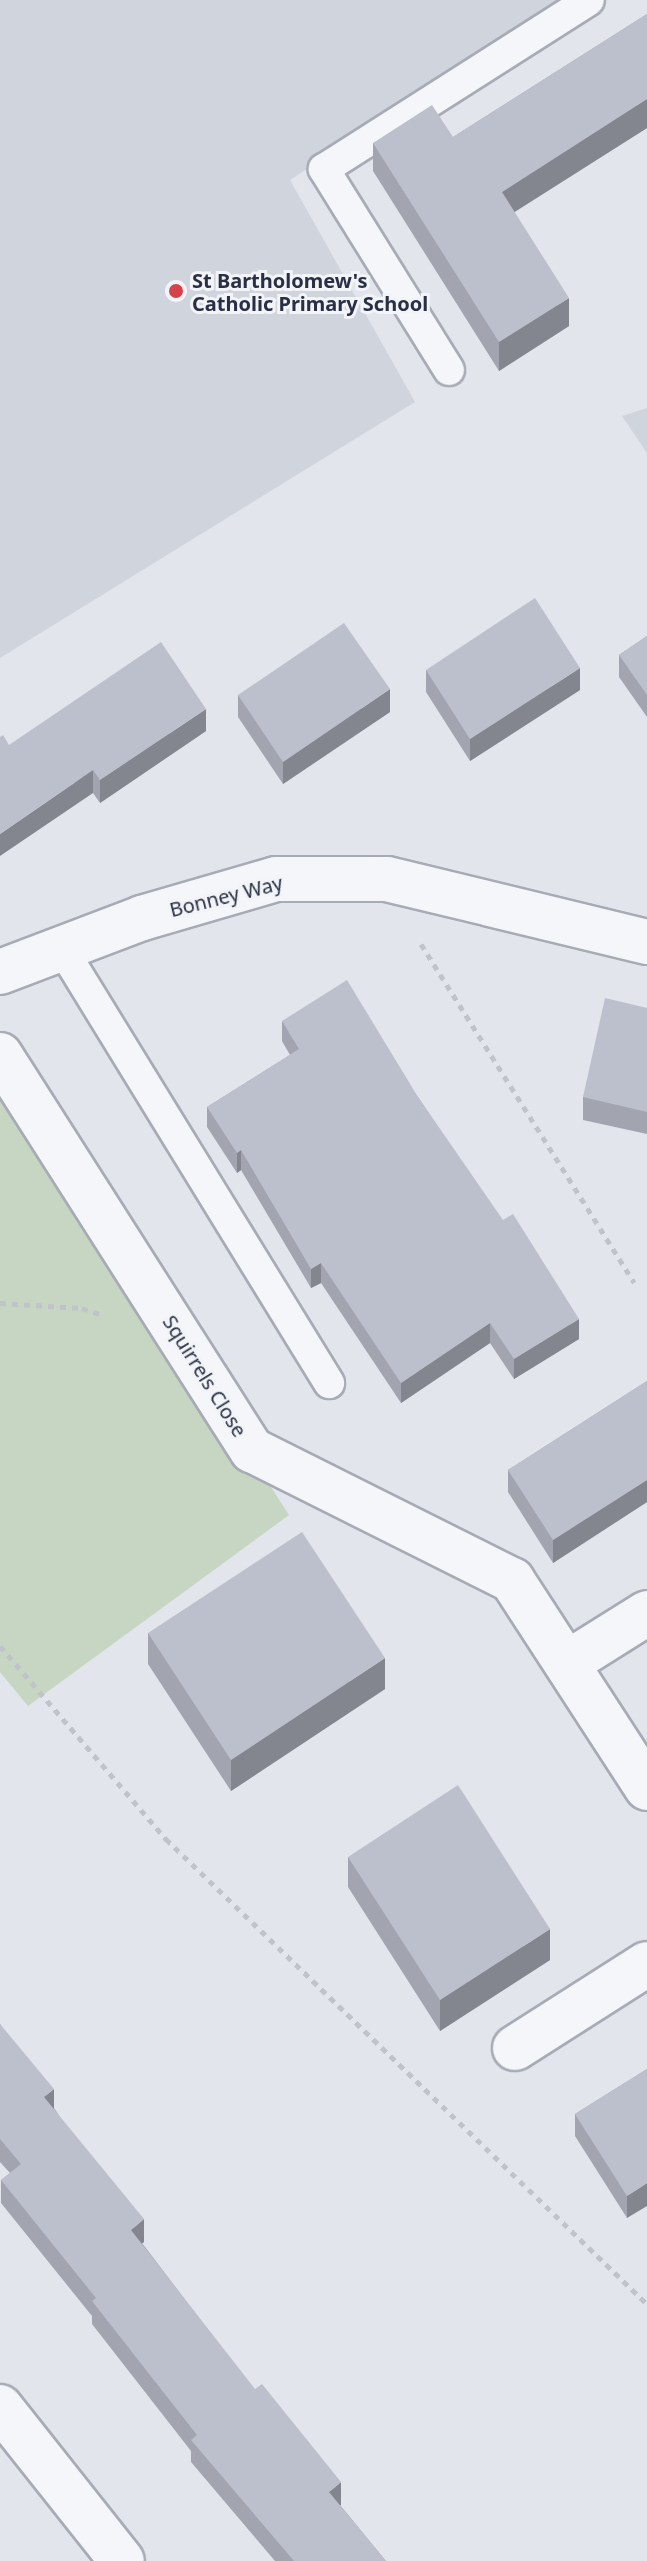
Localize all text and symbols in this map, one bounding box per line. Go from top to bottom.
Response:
place label: St Bartholomew's Catholic Primary School [192,268,428,315]
marker: St Bartholomew's Catholic Primary School [167,282,185,300]
street label: Bonney Way [167,870,285,922]
street label: Squirrels Close [158,1311,252,1441]

